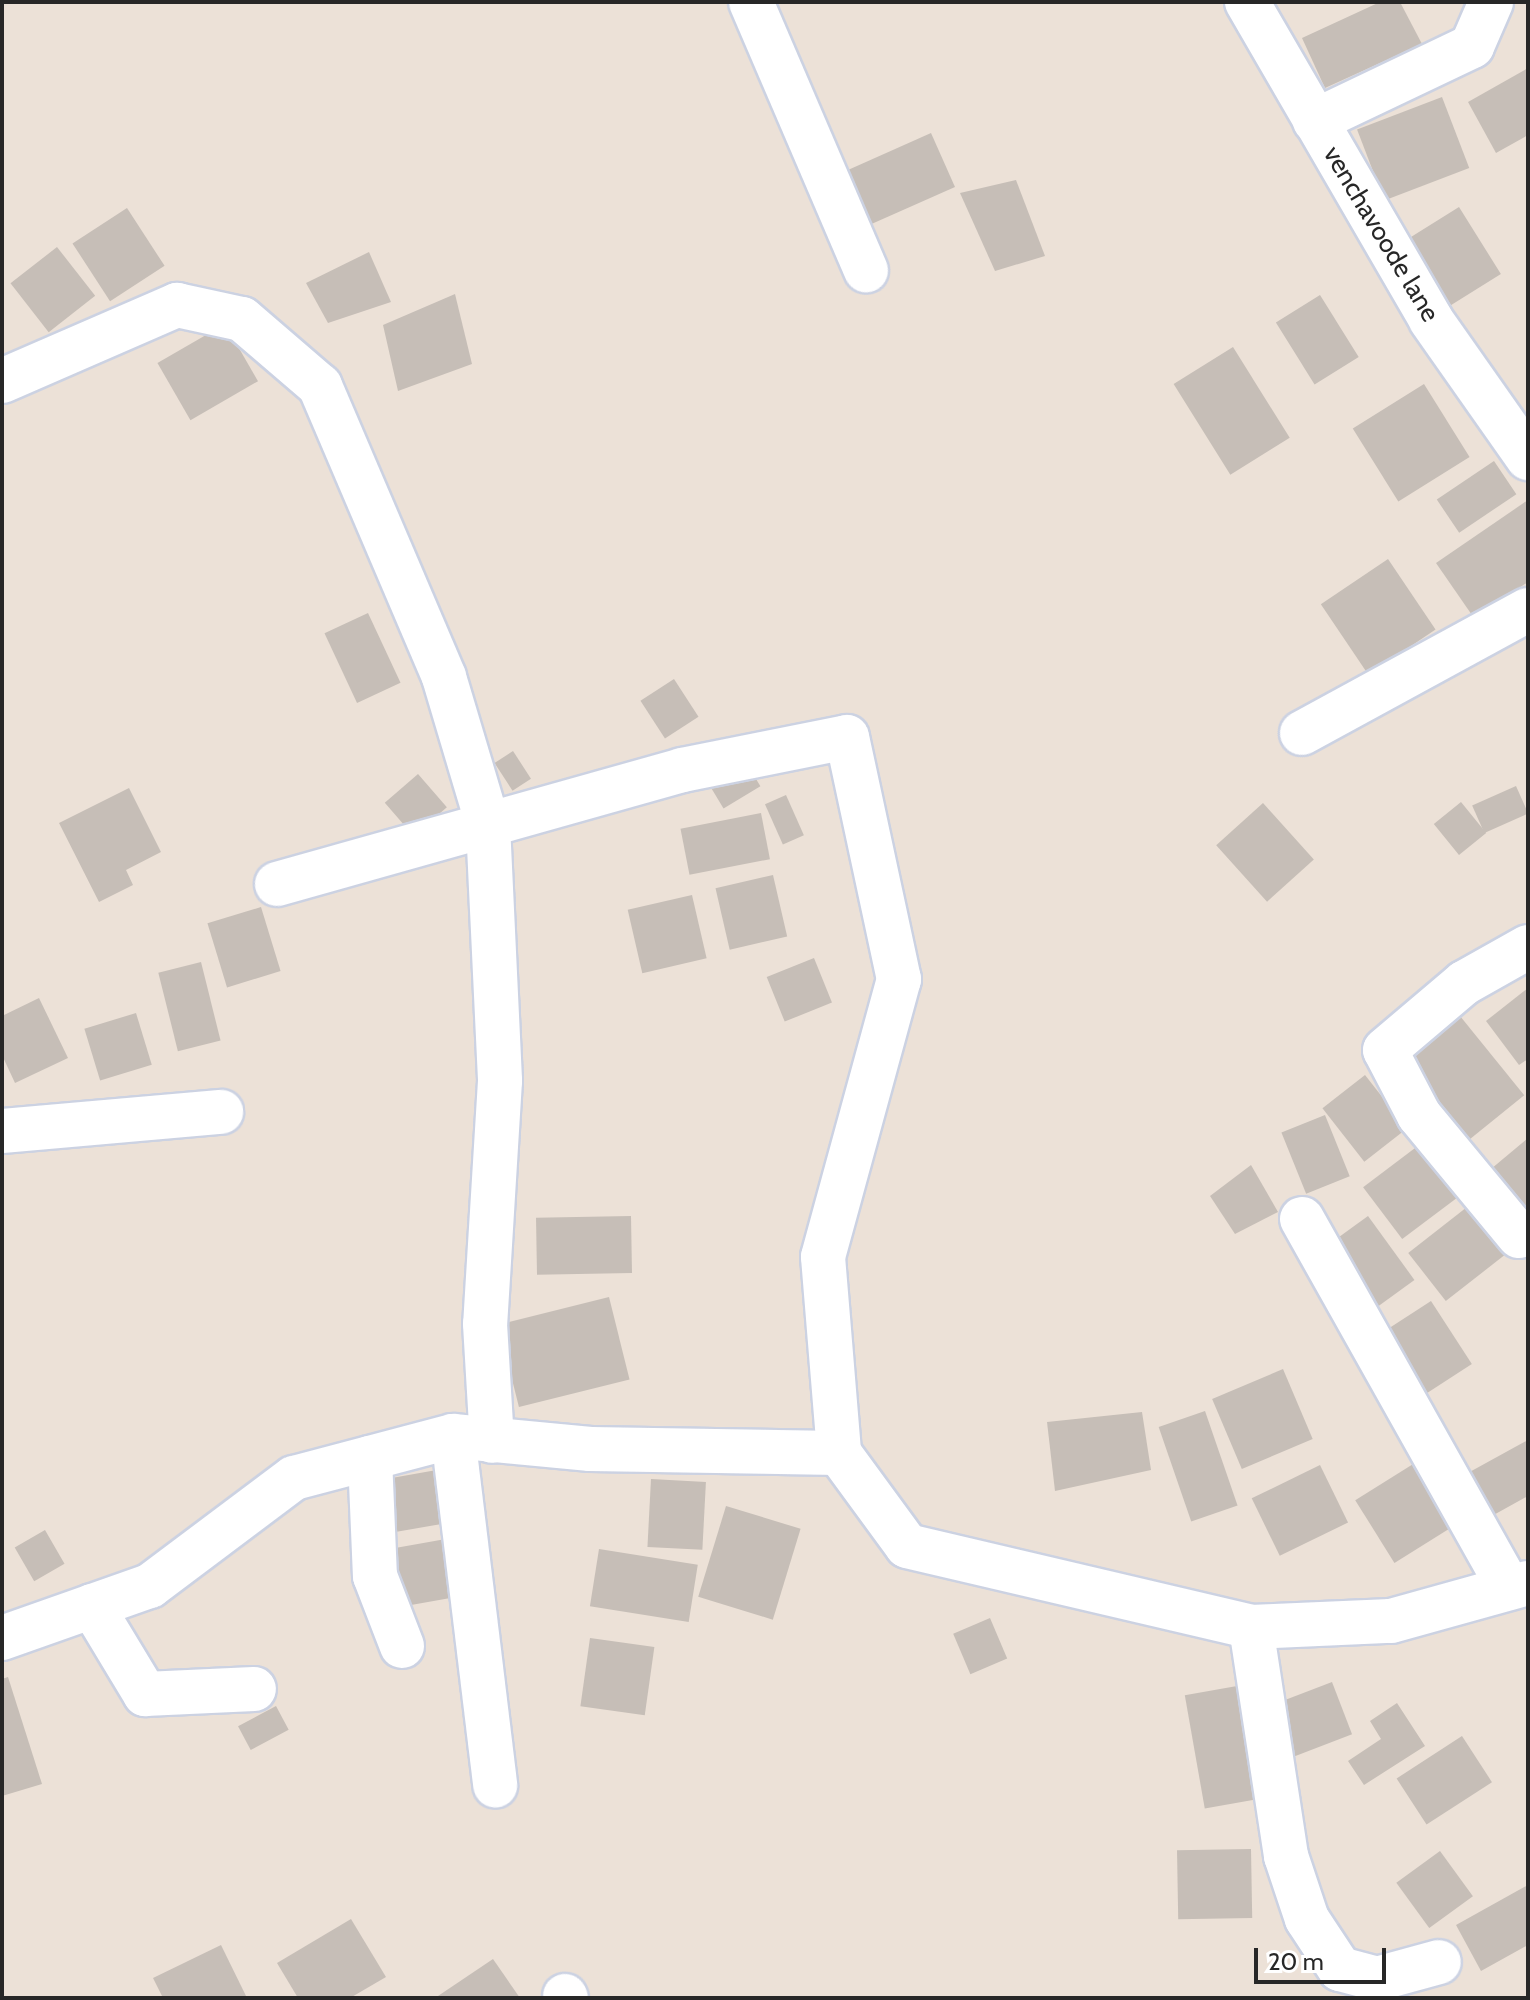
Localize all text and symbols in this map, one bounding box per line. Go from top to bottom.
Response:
street label: venchavoode lane [1316,140,1446,328]
scale bar [1258,1932,1390,1982]
text: 20 m [1268,1947,1324,1976]

